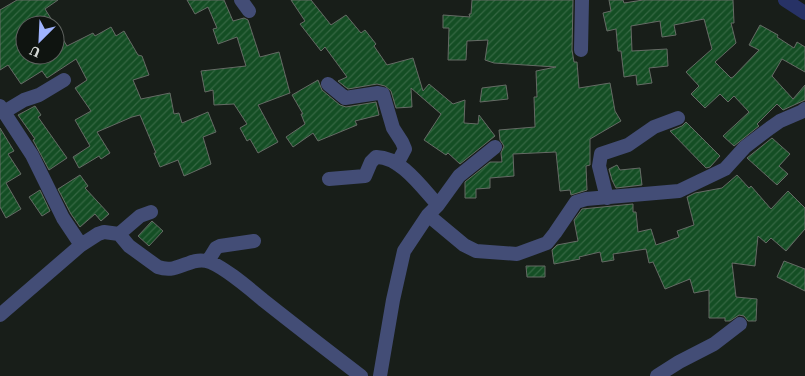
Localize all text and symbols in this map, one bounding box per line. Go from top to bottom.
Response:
north arrow [15,15,65,65]
text: U [26,41,43,63]

